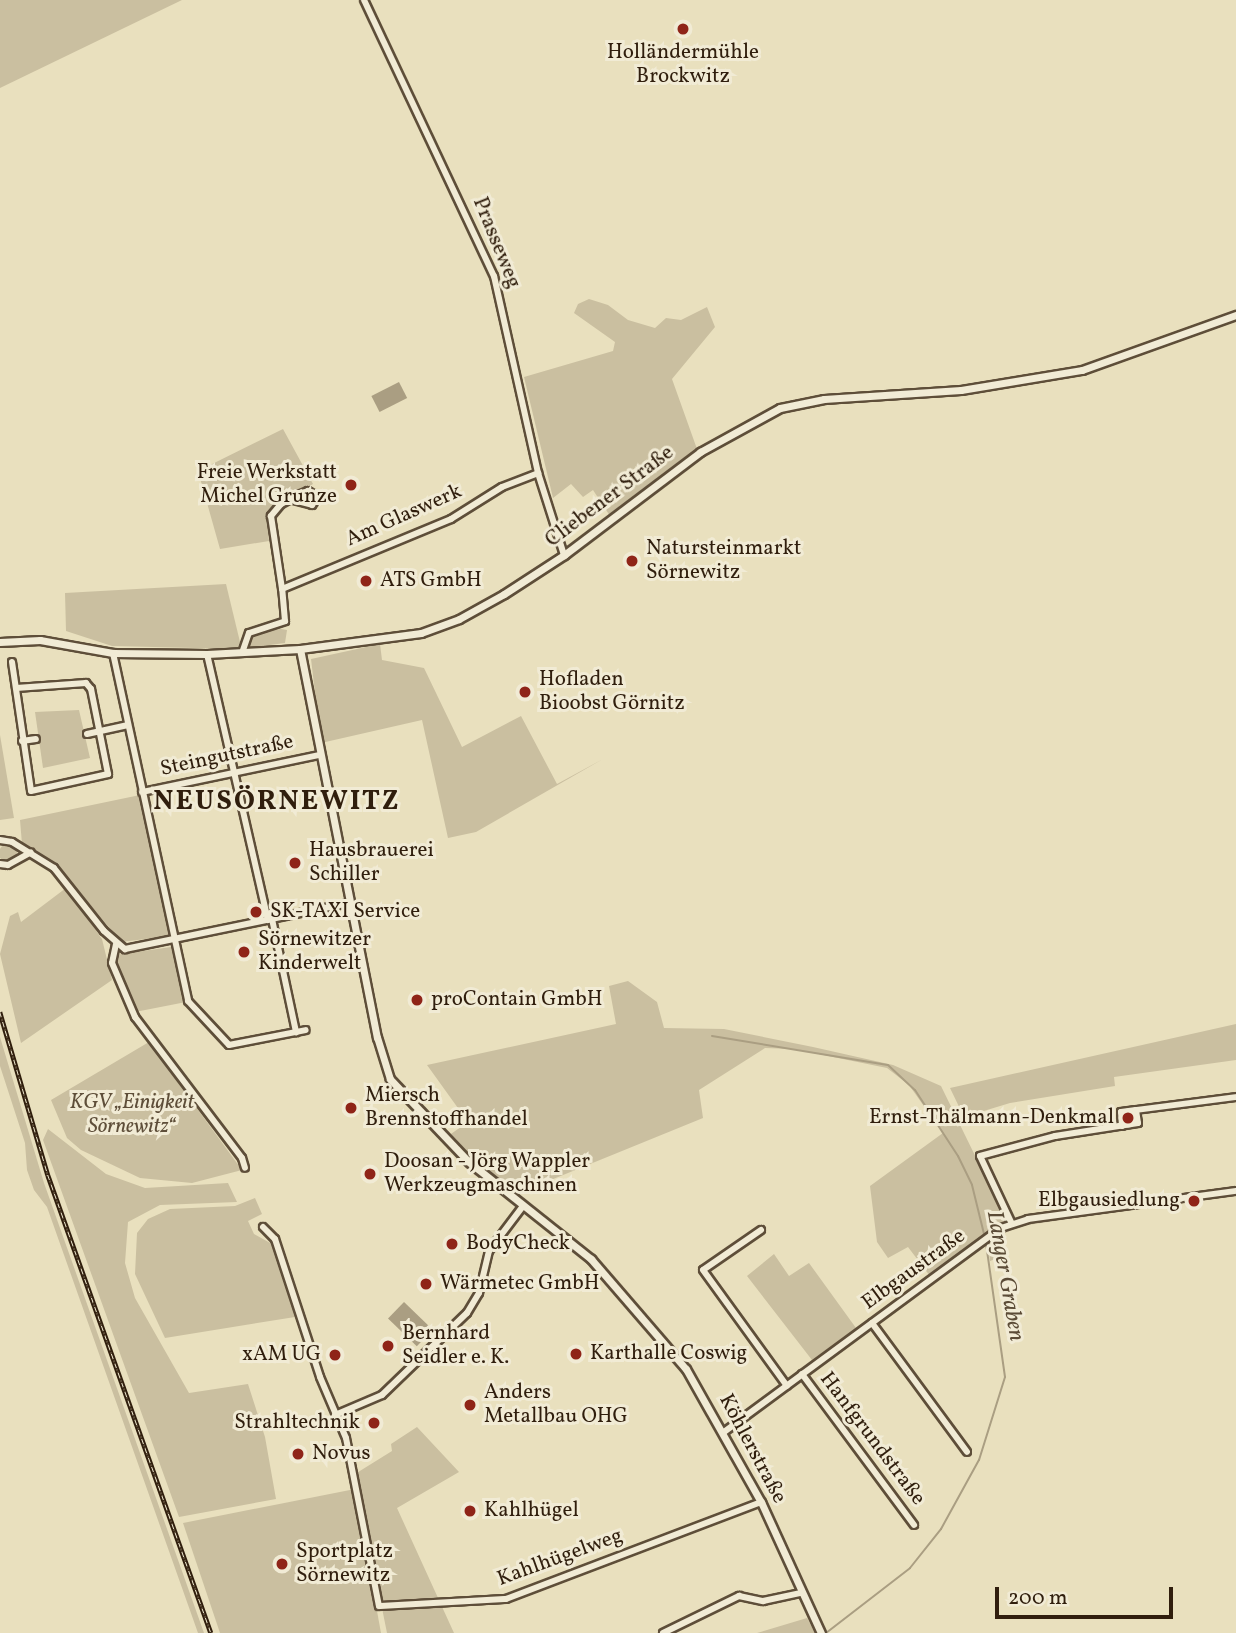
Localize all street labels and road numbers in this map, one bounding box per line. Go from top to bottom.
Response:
street label: Prasseweg [466,194,526,292]
street label: Cliebener Straße [541,441,679,553]
street label: Am Glaswerk [342,479,466,553]
street label: Steingutstraße [158,730,296,782]
street label: Elbgaustraße [857,1224,971,1316]
street label: Hanfgrundstraße [814,1367,930,1511]
street label: Köhlerstraße [713,1390,791,1508]
street label: Kahlhügelweg [494,1524,626,1592]

